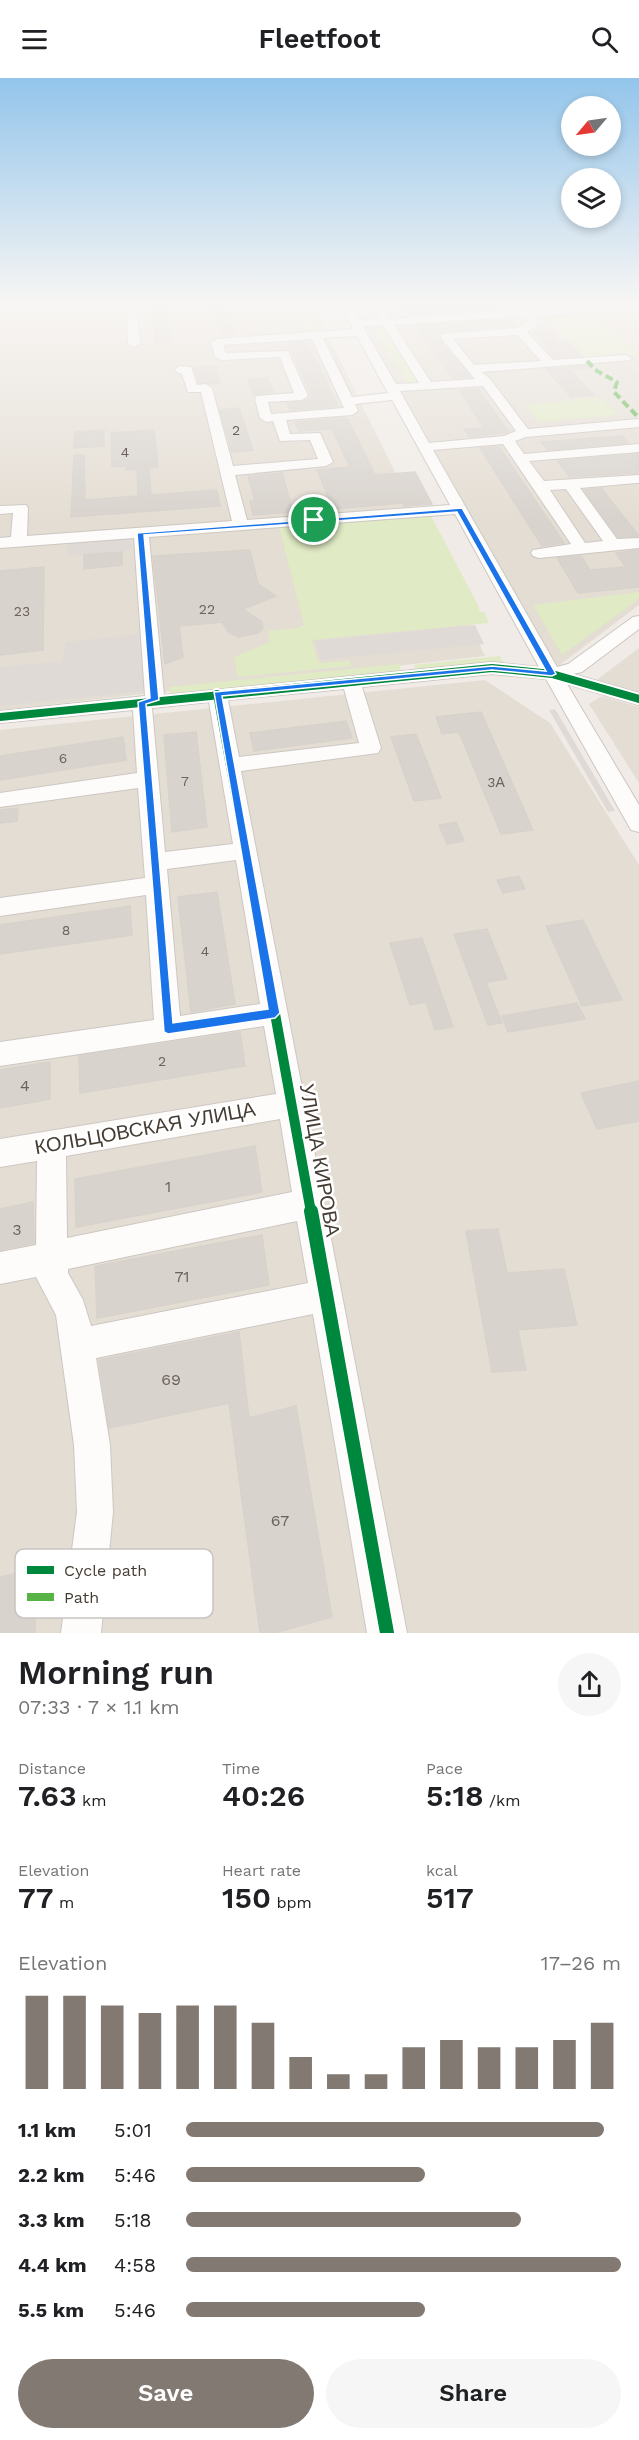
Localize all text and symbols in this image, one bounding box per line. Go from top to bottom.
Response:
icon: menu [18,23,51,56]
text: Fleetfoot [259,23,381,55]
icon: search [588,23,621,56]
north arrow [561,96,621,156]
map controls [561,96,621,228]
button: layers [561,168,621,228]
house number: 2 [232,422,240,438]
house number: 4 [121,444,129,460]
pin [288,494,339,545]
icon: arrive [297,503,330,536]
house number: 22 [199,601,215,617]
house number: 23 [14,603,30,619]
house number: 6 [59,750,67,766]
house number: 7 [181,773,189,789]
house number: 3А [487,774,505,790]
house number: 8 [62,922,70,938]
house number: 4 [201,943,209,959]
house number: 2 [158,1053,166,1069]
house number: 4 [20,1076,30,1095]
street label: УЛИЦА КИРОВА [295,1082,345,1239]
street label: КОЛЬЦОВСКАЯ УЛИЦА [33,1097,258,1159]
house number: 1 [165,1177,171,1196]
house number: 3 [12,1220,22,1239]
house number: 71 [174,1267,190,1286]
house number: 69 [161,1370,181,1389]
house number: 67 [271,1511,289,1530]
legend [15,1549,213,1618]
text: Cycle path [64,1561,147,1580]
text: Path [64,1588,99,1607]
text: Morning run [18,1653,214,1692]
button: share [558,1653,621,1716]
text: 07:33 · 7 × 1.1 km [18,1695,180,1719]
text: Distance [18,1759,86,1778]
text: Time [222,1759,260,1778]
text: Pace [426,1759,463,1778]
text: 7.63 [18,1778,77,1813]
text: 40:26 [222,1778,305,1813]
text: 5:18 [426,1778,484,1813]
text: km [77,1791,106,1810]
text: /km [484,1791,520,1810]
text: Elevation [18,1861,89,1880]
text: Heart rate [222,1861,301,1880]
text: kcal [426,1861,458,1880]
text: 77 [18,1880,53,1915]
text: 150 [222,1880,271,1915]
text: 517 [426,1880,474,1915]
text: m [53,1893,74,1912]
text: bpm [271,1893,312,1912]
text: Elevation [18,1951,107,1975]
text: 17–26 m [541,1951,621,1975]
text: 1.1 km [18,2118,76,2142]
text: 5:01 [114,2118,152,2142]
text: 2.2 km [18,2163,85,2187]
text: 5:46 [114,2163,156,2187]
text: 3.3 km [18,2208,85,2232]
text: 5:18 [114,2208,152,2232]
text: 4.4 km [18,2253,86,2277]
text: 4:58 [114,2253,156,2277]
text: 5.5 km [18,2298,84,2322]
text: 5:46 [114,2298,156,2322]
button: Save [18,2359,314,2428]
button: Share [326,2359,621,2428]

